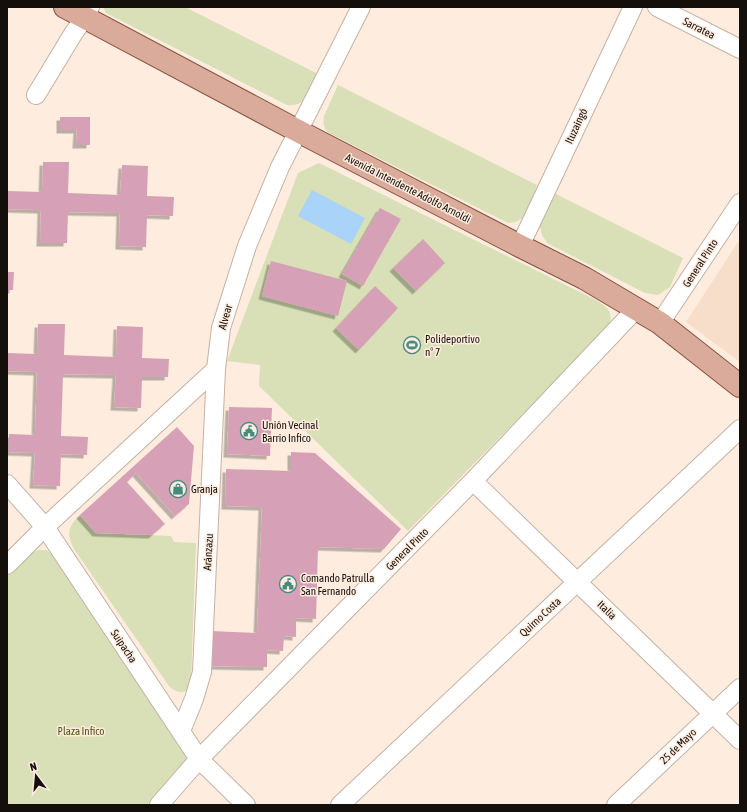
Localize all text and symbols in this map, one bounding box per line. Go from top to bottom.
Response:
street label: Sarratea [681,15,717,41]
street label: Ituzaingó [563,106,589,146]
street label: Avenida Intendente Adolfo Arnoldi [343,151,473,225]
street label: General Pinto [680,237,720,289]
street label: Alvear [216,302,234,331]
place label: Polideportivo n° 7 [425,333,480,358]
sports icon: Polideportivo n° 7 [402,335,422,355]
place label: Unión Vecinal Barrio Infico [262,419,318,444]
public building icon: Unión Vecinal Barrio Infico [239,421,259,441]
shop icon: Granja [168,479,188,499]
place label: Granja [191,483,218,495]
street label: General Pinto [383,525,431,573]
street label: Aránzazu [201,533,215,571]
place label: Comando Patrulla San Fernando [301,572,374,597]
public building icon: Comando Patrulla San Fernando [278,574,298,594]
street label: Quirno Costa [517,595,563,639]
street label: Italia [595,598,619,622]
street label: Suipacha [109,627,139,665]
park label: Plaza Infico [58,725,104,737]
street label: 25 de Mayo [657,726,699,766]
north arrow [16,756,56,796]
text: N [28,760,38,773]

